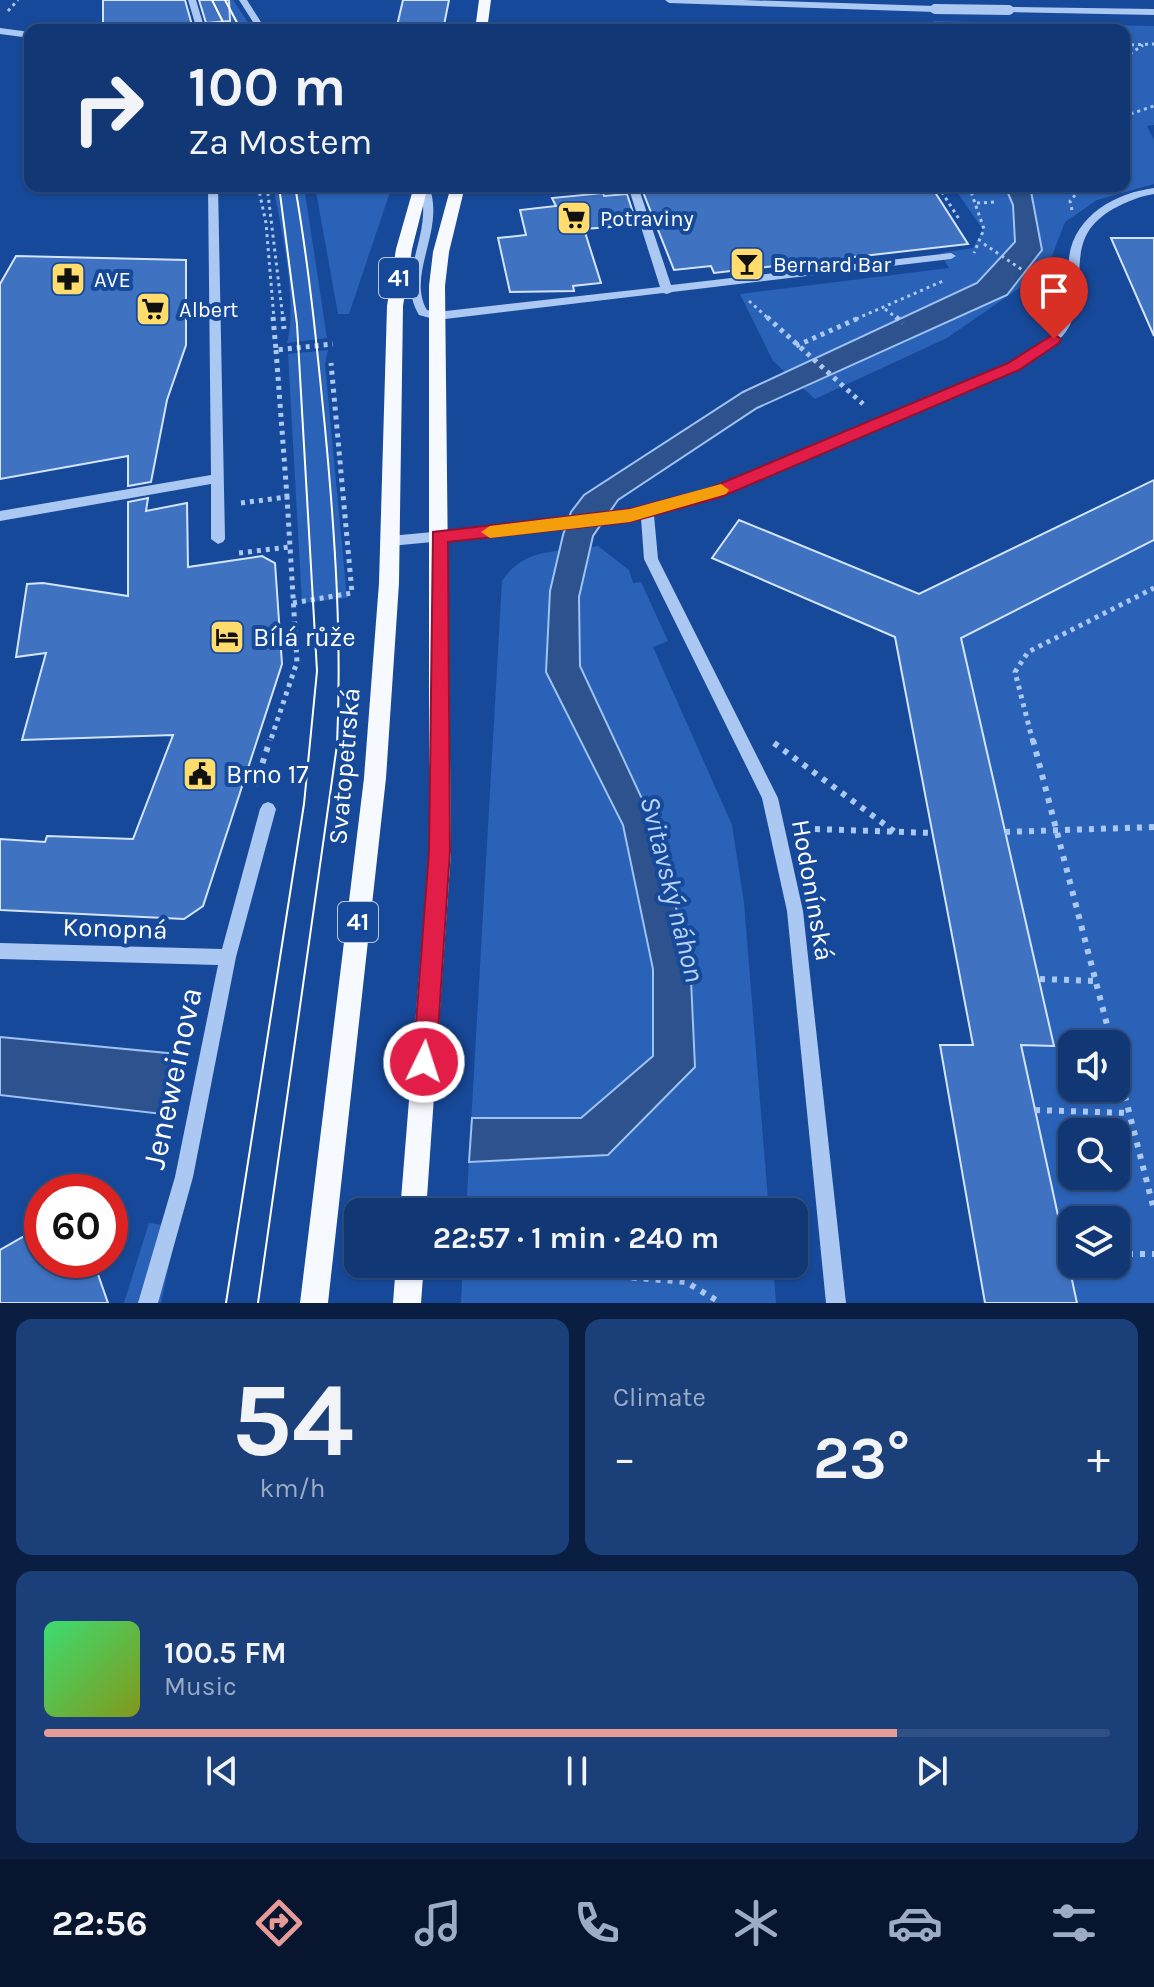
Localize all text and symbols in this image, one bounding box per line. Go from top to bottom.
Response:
text: 100 m [188,54,346,119]
icon: right [56,56,160,160]
text: Za Mostem [188,121,372,163]
supermarket icon: Potraviny [555,199,593,237]
place label: Potraviny [600,206,694,232]
bar icon: Bernard Bar [728,245,766,283]
place label: Bernard Bar [773,252,891,278]
pin [1020,257,1088,339]
road number: 41 [379,258,419,298]
pharmacy icon: AVE [49,260,87,298]
place label: AVE [94,267,131,293]
icon: arrive [1032,269,1076,313]
supermarket icon: Albert [134,290,172,328]
place label: Albert [179,297,238,323]
hotel icon: Bílá růže [208,618,246,656]
place label: Bílá růže [253,622,356,653]
street label: Svatopetrská [322,686,367,846]
public building icon: Brno 17 [181,755,219,793]
place label: Brno 17 [226,759,308,790]
water label: Svitavský náhon [633,793,712,986]
street label: Hodonínská [785,817,840,963]
road number: 41 [338,902,378,942]
street label: Konopná [62,911,168,946]
street label: Jeneweinova [135,984,210,1172]
position arrow [382,1020,466,1104]
map controls [1058,1030,1130,1278]
button: sound [1058,1030,1130,1102]
button: search [1058,1118,1130,1190]
speed limit sign: 60 [24,1174,128,1278]
button: layers [1058,1206,1130,1278]
text: 22:57 · 1 min · 240 m [433,1220,719,1256]
text: 54 [231,1360,354,1481]
text: Climate [613,1382,706,1413]
text: 23° [813,1423,910,1493]
text: − [613,1433,636,1484]
text: + [1087,1433,1110,1484]
text: km/h [260,1473,325,1504]
text: 100.5 FM [164,1635,287,1671]
text: Music [164,1671,237,1702]
icon: previous [200,1749,244,1793]
icon: pause [555,1749,599,1793]
icon: next [910,1749,954,1793]
icon: directions [251,1895,307,1951]
icon: music [410,1895,466,1951]
icon: phone [569,1895,625,1951]
icon: climate [728,1895,784,1951]
icon: car [887,1895,943,1951]
icon: filters [1046,1895,1102,1951]
text: 22:56 [52,1902,148,1944]

